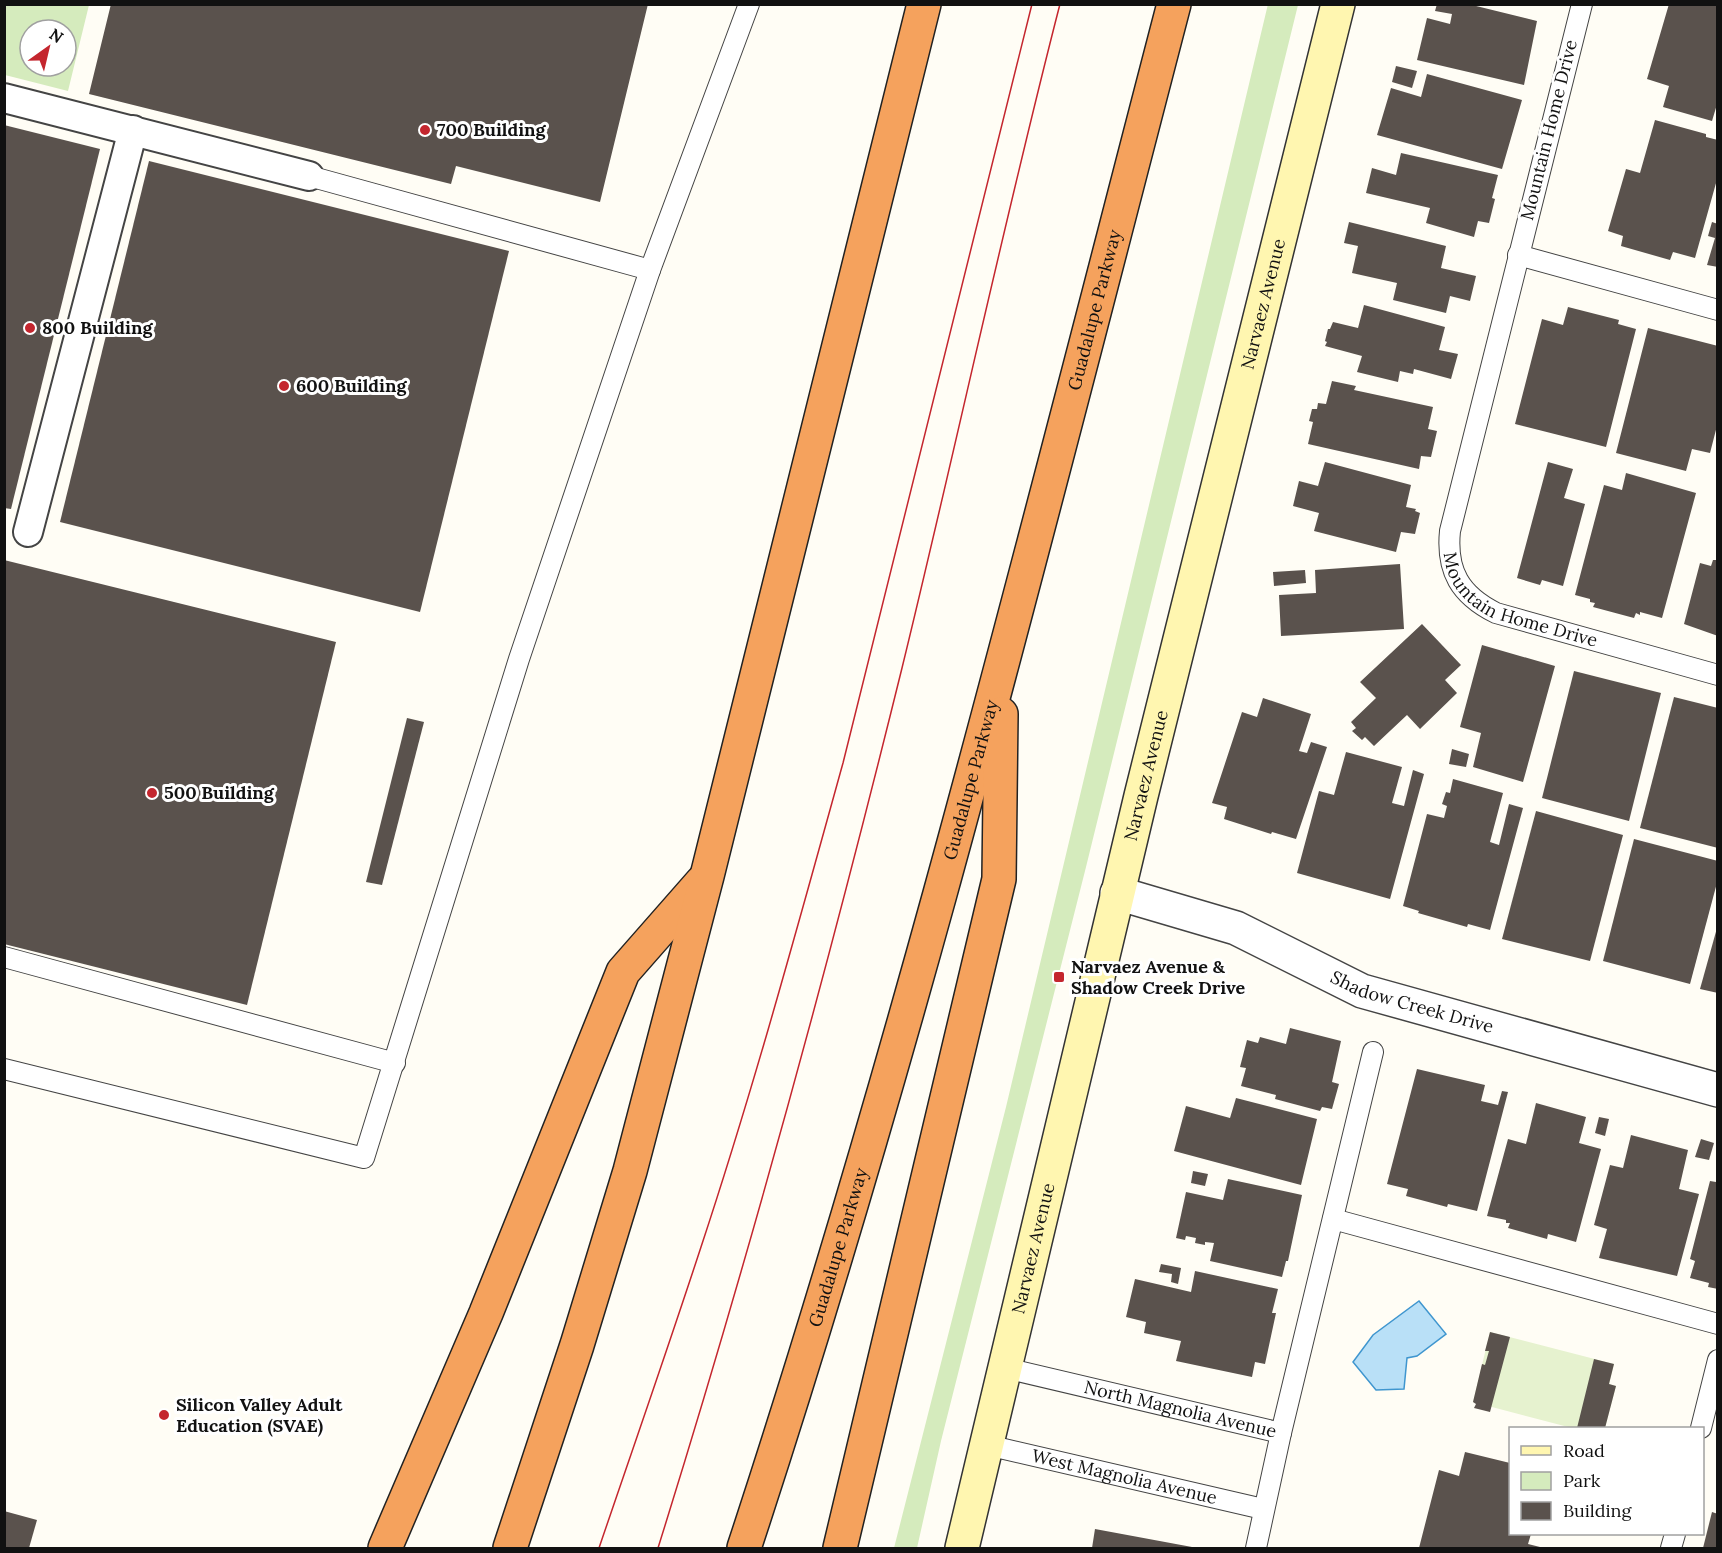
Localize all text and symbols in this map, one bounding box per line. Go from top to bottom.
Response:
north arrow [18,18,78,78]
text: N [46,24,67,47]
street label: Mountain Home Drive [1515,37,1582,223]
place label: 700 Building [437,118,547,141]
marker: 700 Building [418,123,432,137]
street label: Guadalupe Parkway [1062,227,1126,393]
street label: Narvaez Avenue [1236,236,1290,372]
place label: 800 Building [42,316,153,339]
marker: 800 Building [23,321,37,335]
place label: 600 Building [296,374,407,397]
marker: 600 Building [277,379,291,393]
street label: Mountain Home Drive [1438,550,1600,652]
street label: Guadalupe Parkway [938,697,1003,863]
street label: Narvaez Avenue [1119,708,1173,843]
place label: 500 Building [164,781,275,804]
marker: 500 Building [145,786,159,800]
place label: Narvaez Avenue & Shadow Creek Drive [1071,955,1246,999]
street label: Shadow Creek Drive [1327,965,1496,1038]
marker: Narvaez Avenue & Shadow Creek Drive [1052,970,1066,984]
street label: Guadalupe Parkway [803,1164,873,1330]
street label: Narvaez Avenue [1006,1180,1060,1316]
street label: North Magnolia Avenue [1082,1375,1279,1443]
place label: Silicon Valley Adult Education (SVAE) [176,1393,343,1437]
marker: Silicon Valley Adult Education (SVAE) [157,1408,171,1422]
legend [1509,1427,1704,1535]
text: Road [1563,1439,1605,1462]
street label: West Magnolia Avenue [1030,1444,1220,1509]
text: Park [1563,1469,1601,1492]
text: Building [1563,1499,1633,1522]

